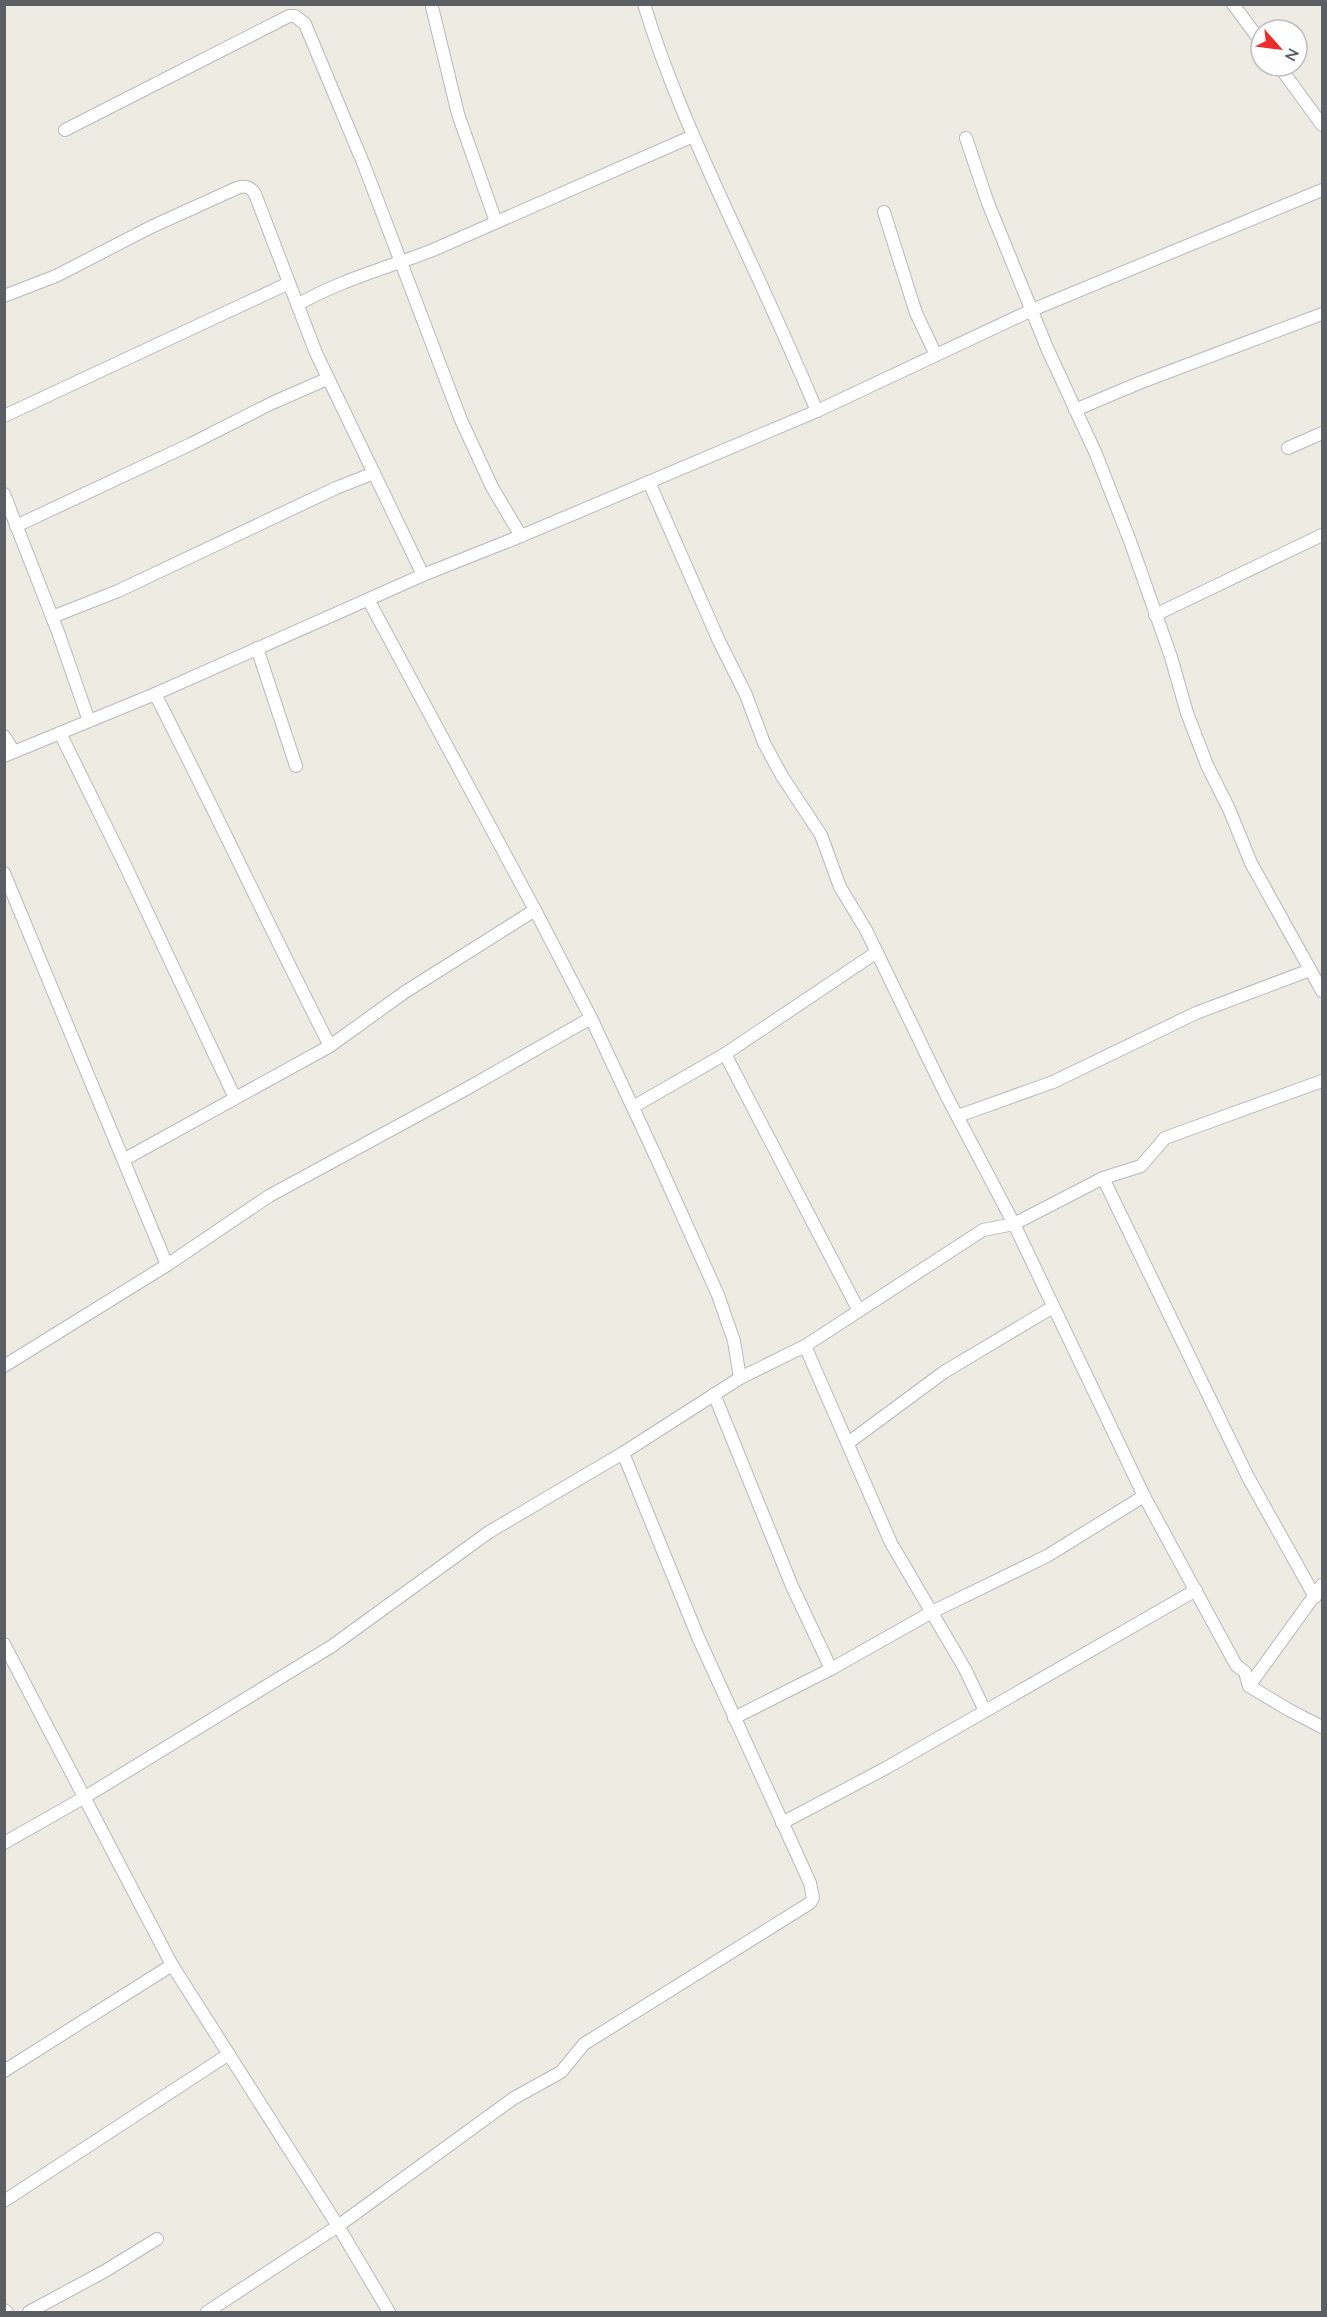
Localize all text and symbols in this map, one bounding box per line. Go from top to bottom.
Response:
north arrow [1249,18,1309,78]
text: N [1281,45,1304,65]

